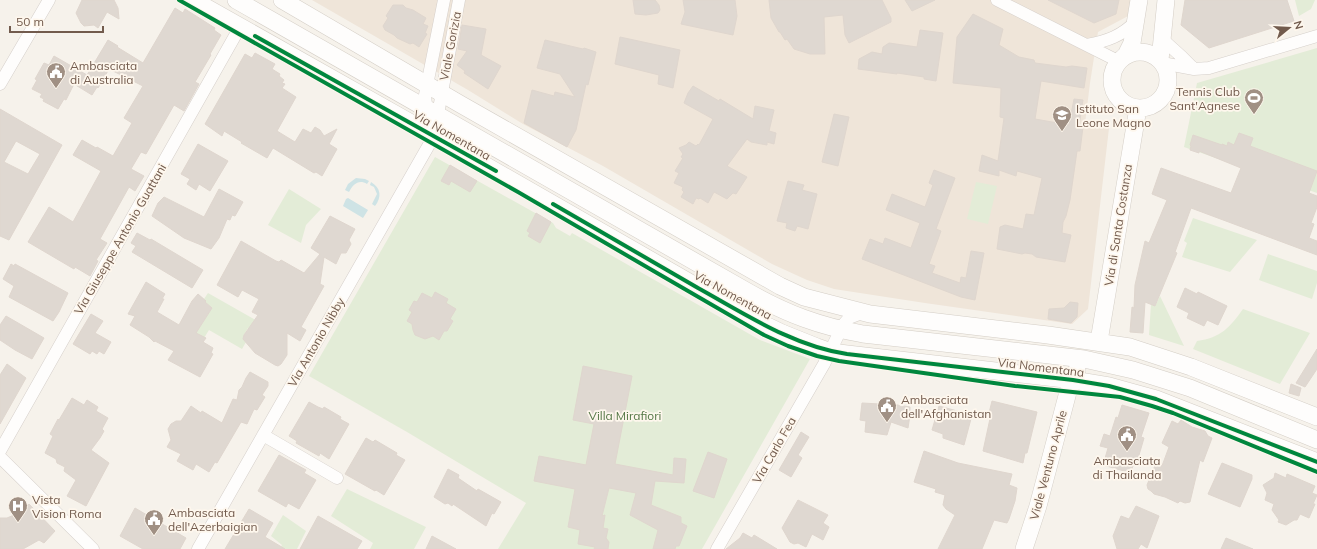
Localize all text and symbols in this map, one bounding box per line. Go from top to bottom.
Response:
scale bar [10,8,103,34]
north arrow [1269,8,1309,48]
street label: Viale Gorizia [436,10,464,82]
text: 50 m [16,14,44,29]
text: N [1291,19,1306,31]
place label: Ambasciata di Australia [70,58,137,87]
public building icon: Ambasciata di Australia [45,61,67,89]
place label: Tennis Club Sant'Agnese [1169,84,1240,113]
sports icon: Tennis Club Sant'Agnese [1243,87,1265,115]
place label: Istituto San Leone Magno [1076,101,1151,130]
school or university icon: Istituto San Leone Magno [1051,104,1073,132]
street label: Via Nomentana [411,107,493,163]
street label: Via Giuseppe Antonio Guattani [71,161,169,317]
street label: Via di Santa Costanza [1101,163,1135,287]
street label: Via Nomentana [691,267,775,323]
street label: Via Antonio Nibby [284,294,348,389]
street label: Via Nomentana [997,354,1085,380]
place label: Ambasciata dell'Afghanistan [901,392,991,421]
public building icon: Ambasciata dell'Afghanistan [876,395,898,423]
park label: Villa Mirafiori [589,408,662,423]
street label: Viale Ventuno Aprile [1026,409,1070,521]
street label: Via Carlo Fea [749,414,799,486]
public building icon: Ambasciata di Thailanda [1116,424,1138,452]
place label: Ambasciata di Thailanda [1092,453,1162,482]
place label: Vista Vision Roma [32,492,102,521]
hospital icon: Vista Vision Roma [7,495,29,523]
place label: Ambasciata dell'Azerbaigian [168,505,257,534]
public building icon: Ambasciata dell'Azerbaigian [143,508,165,536]

